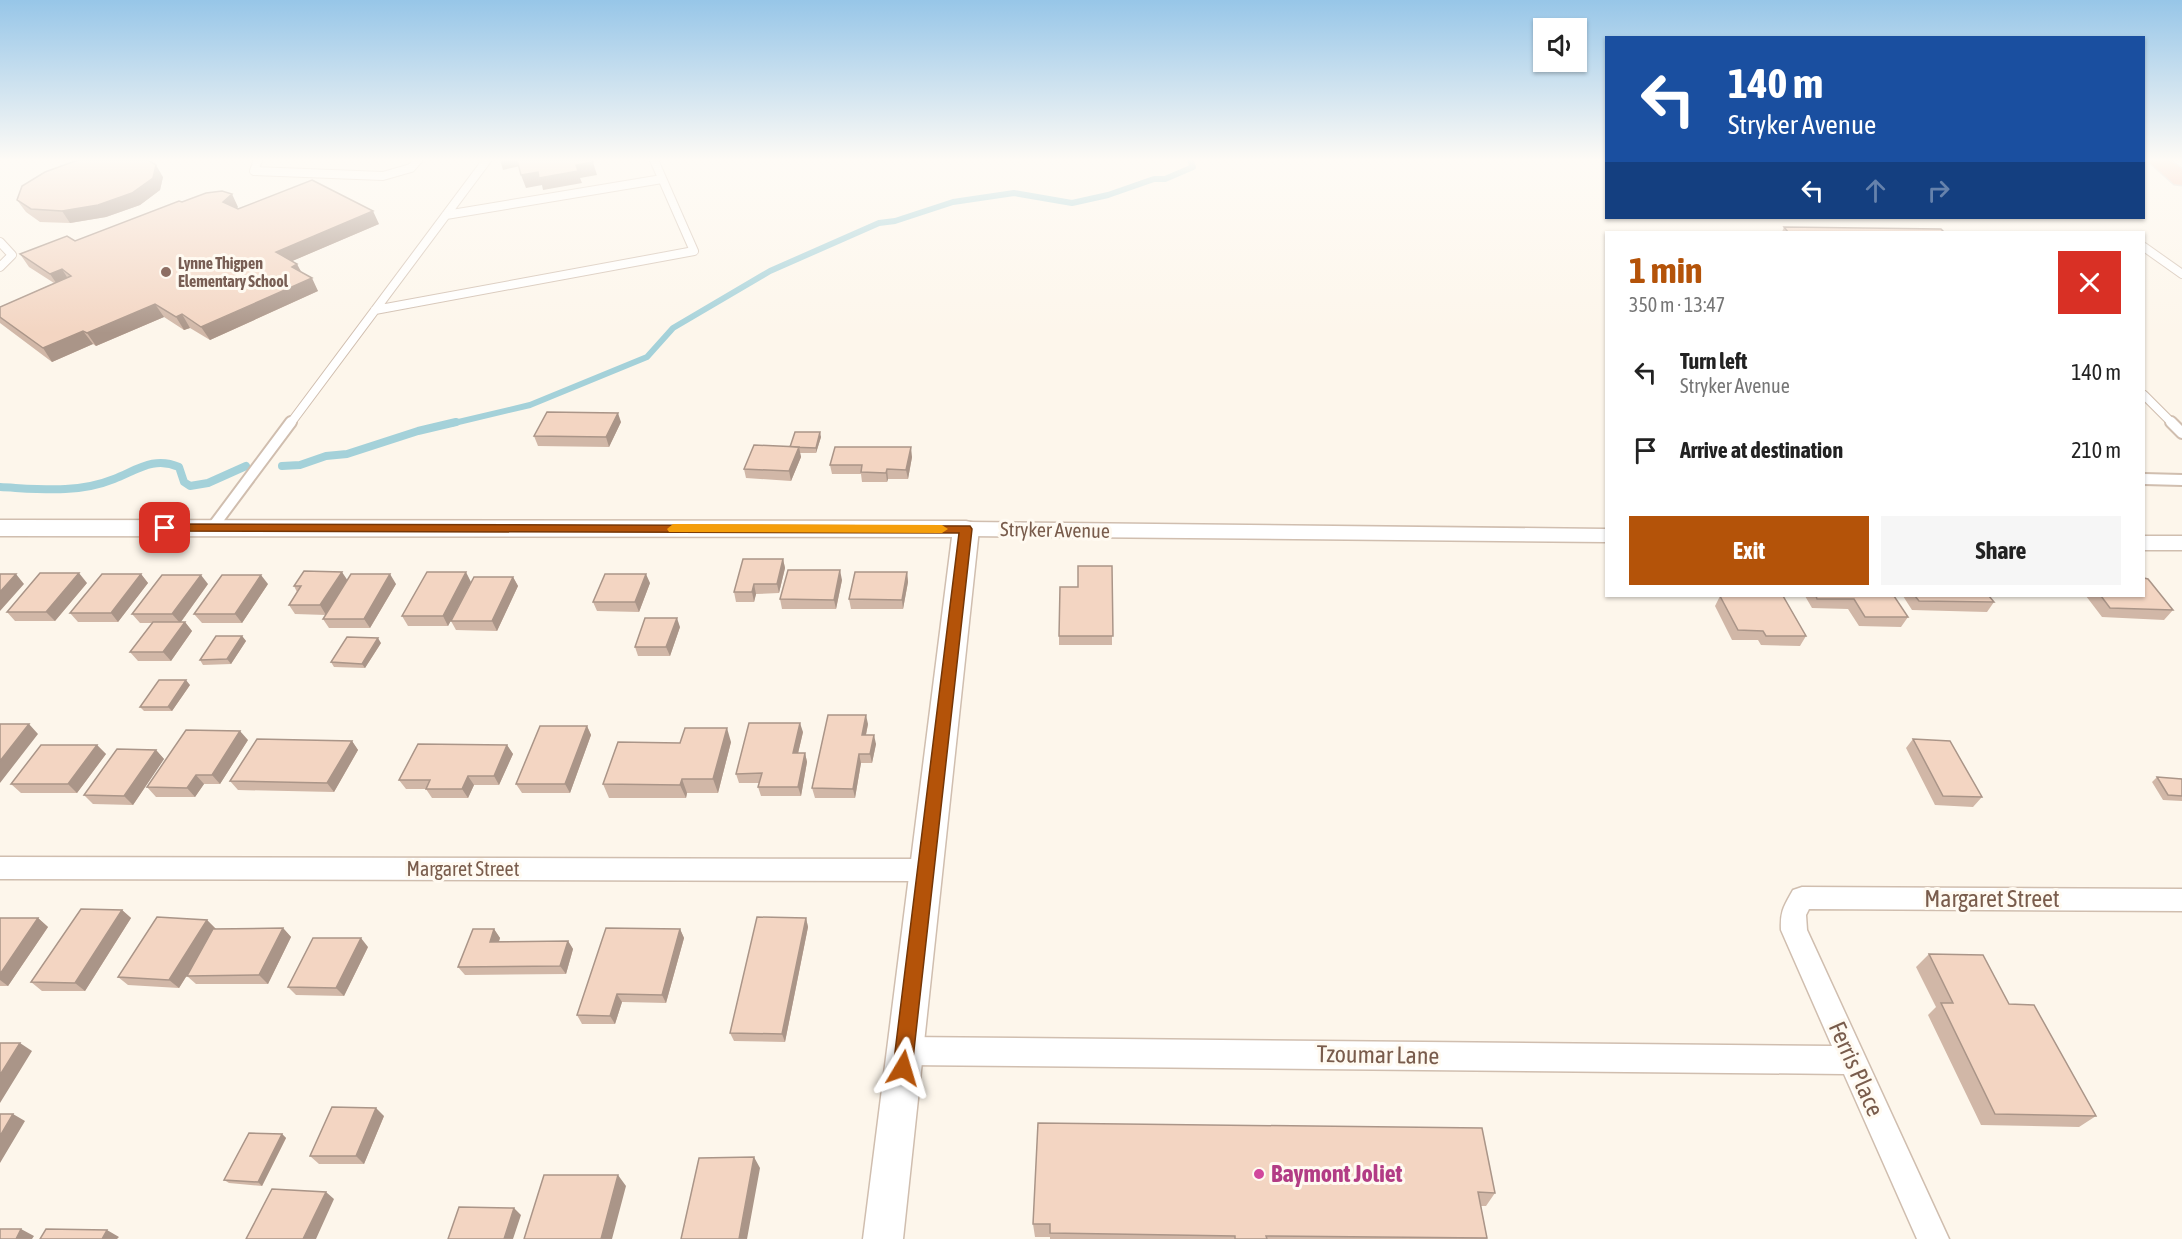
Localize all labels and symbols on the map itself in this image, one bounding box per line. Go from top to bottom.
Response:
place label: Lynne Thigpen Elementary School [178,254,289,290]
marker: Lynne Thigpen Elementary School [159,265,173,279]
pin [139,502,190,553]
street label: Stryker Avenue [1000,517,1110,542]
street label: Margaret Street [407,857,520,880]
street label: Margaret Street [1924,885,2060,912]
street label: Ferris Place [1824,1017,1889,1120]
position arrow [871,1036,935,1100]
street label: Tzoumar Lane [1316,1040,1440,1069]
place label: Baymont Joliet [1271,1160,1403,1187]
marker: Baymont Joliet [1252,1167,1266,1181]

